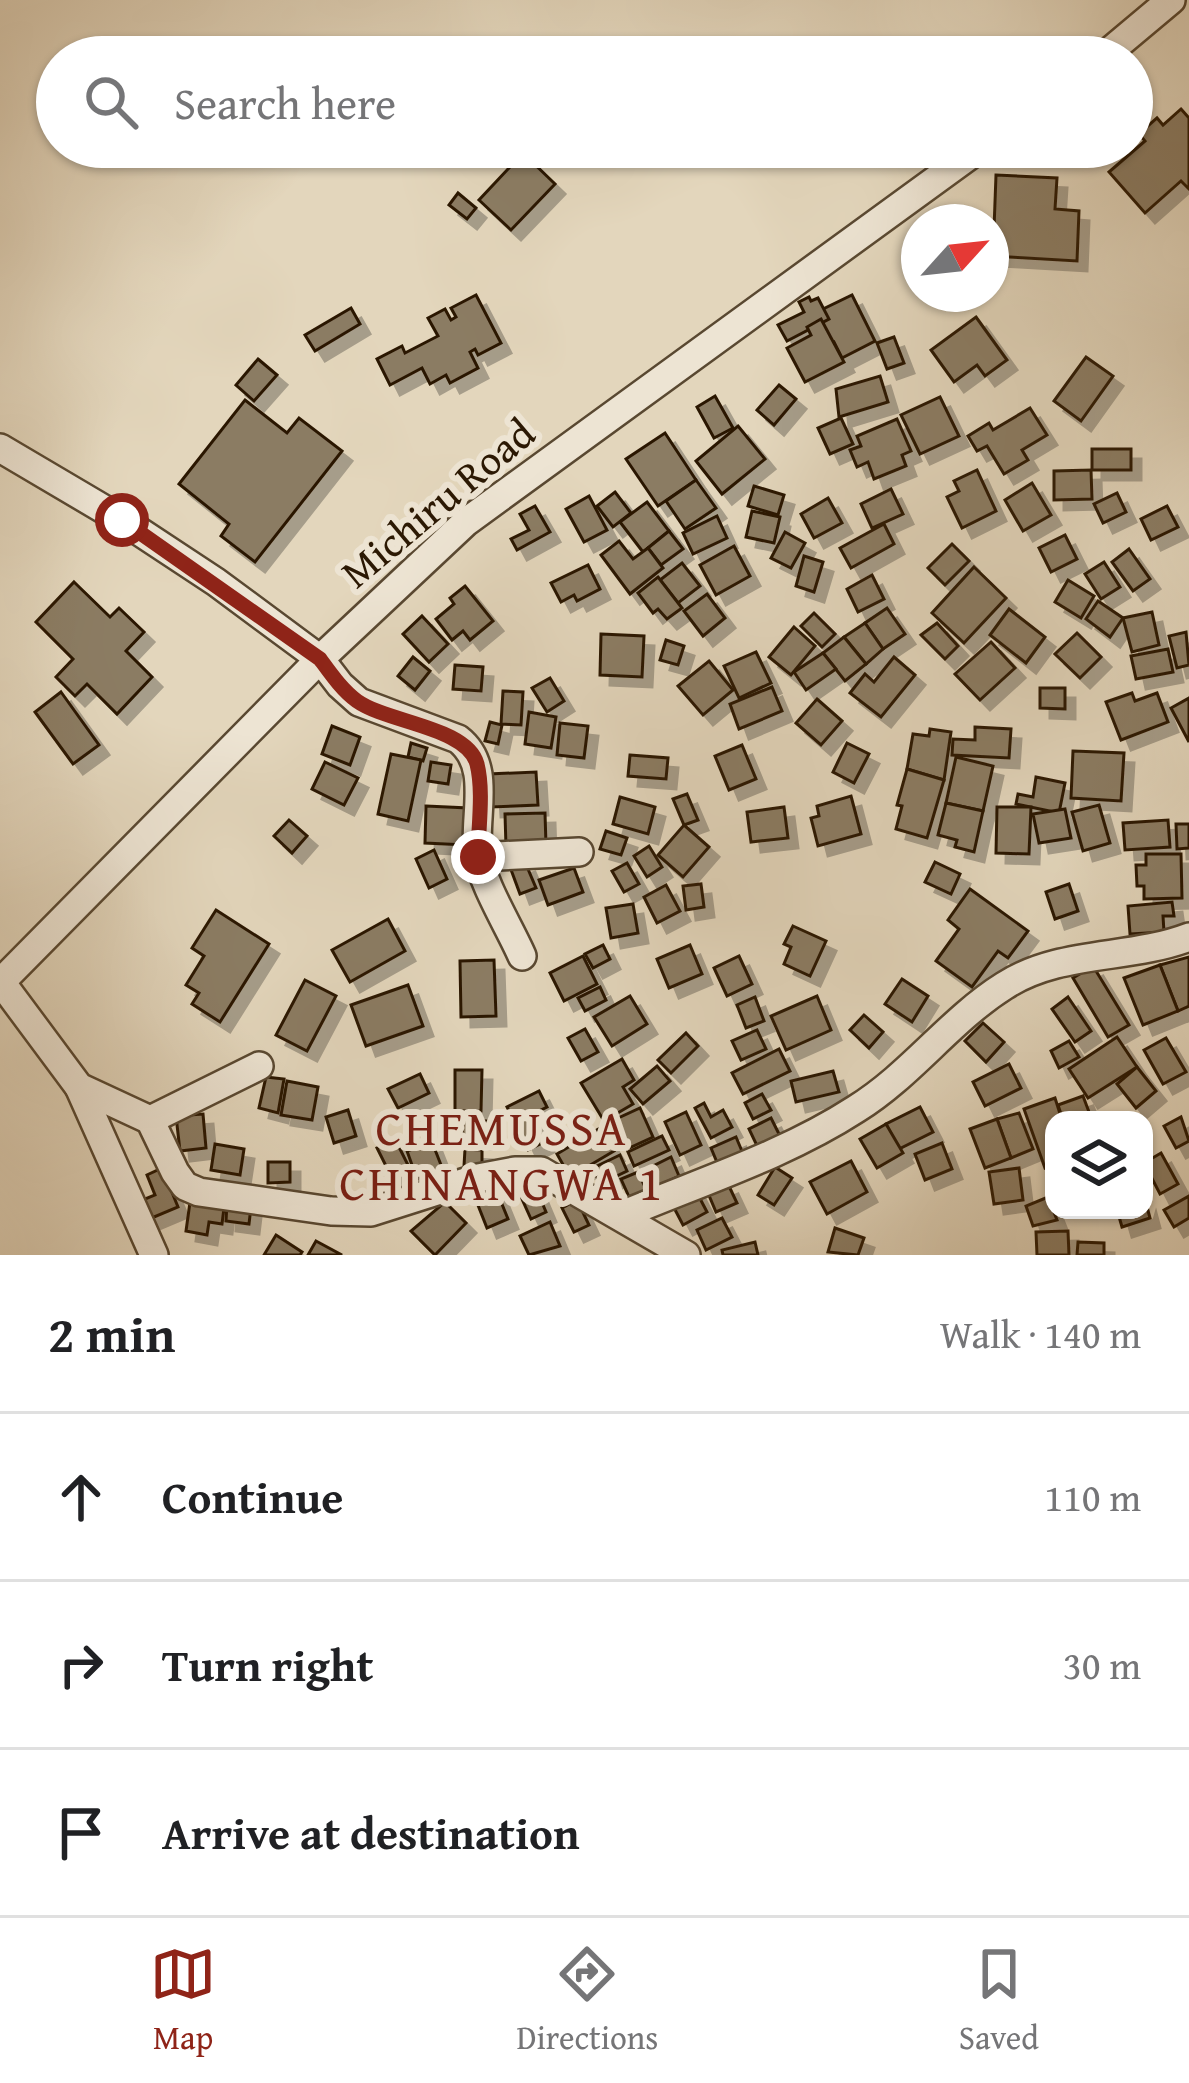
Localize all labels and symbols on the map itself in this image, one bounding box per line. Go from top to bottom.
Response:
north arrow [901,204,1009,312]
street label: Michiru Road [327,402,548,601]
route start [95,493,149,547]
route end [451,830,505,884]
district label: CHEMUSSA CHINANGWA 1 [339,1092,665,1218]

